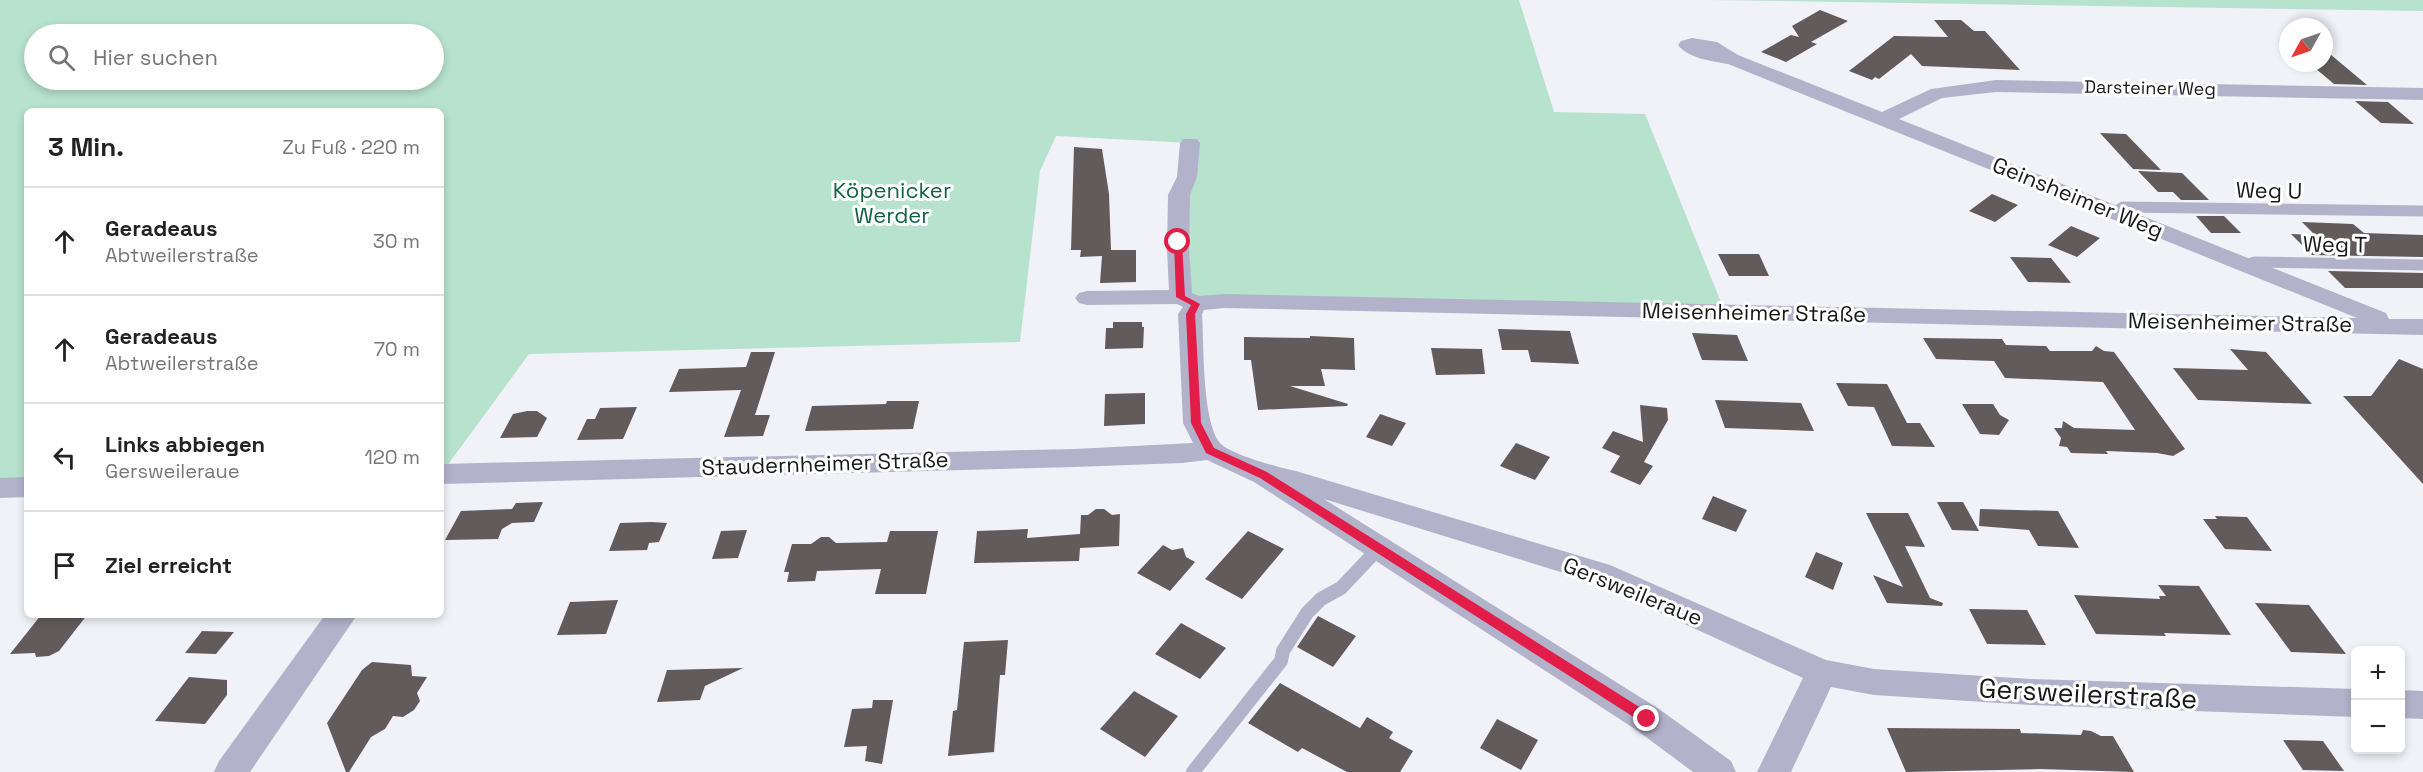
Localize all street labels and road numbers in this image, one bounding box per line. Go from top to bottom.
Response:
street label: Darsteiner Weg [2084,75,2216,100]
street label: Geinsheimer Weg [1988,150,2168,244]
street label: Weg U [2236,175,2302,205]
street label: Weg T [2303,229,2367,259]
street label: Meisenheimer Straße [1642,296,1866,328]
street label: Meisenheimer Straße [2128,306,2352,338]
street label: Staudernheimer Straße [701,445,949,481]
street label: Gersweileraue [1559,550,1707,632]
street label: Gersweilerstraße [1978,670,2198,717]

